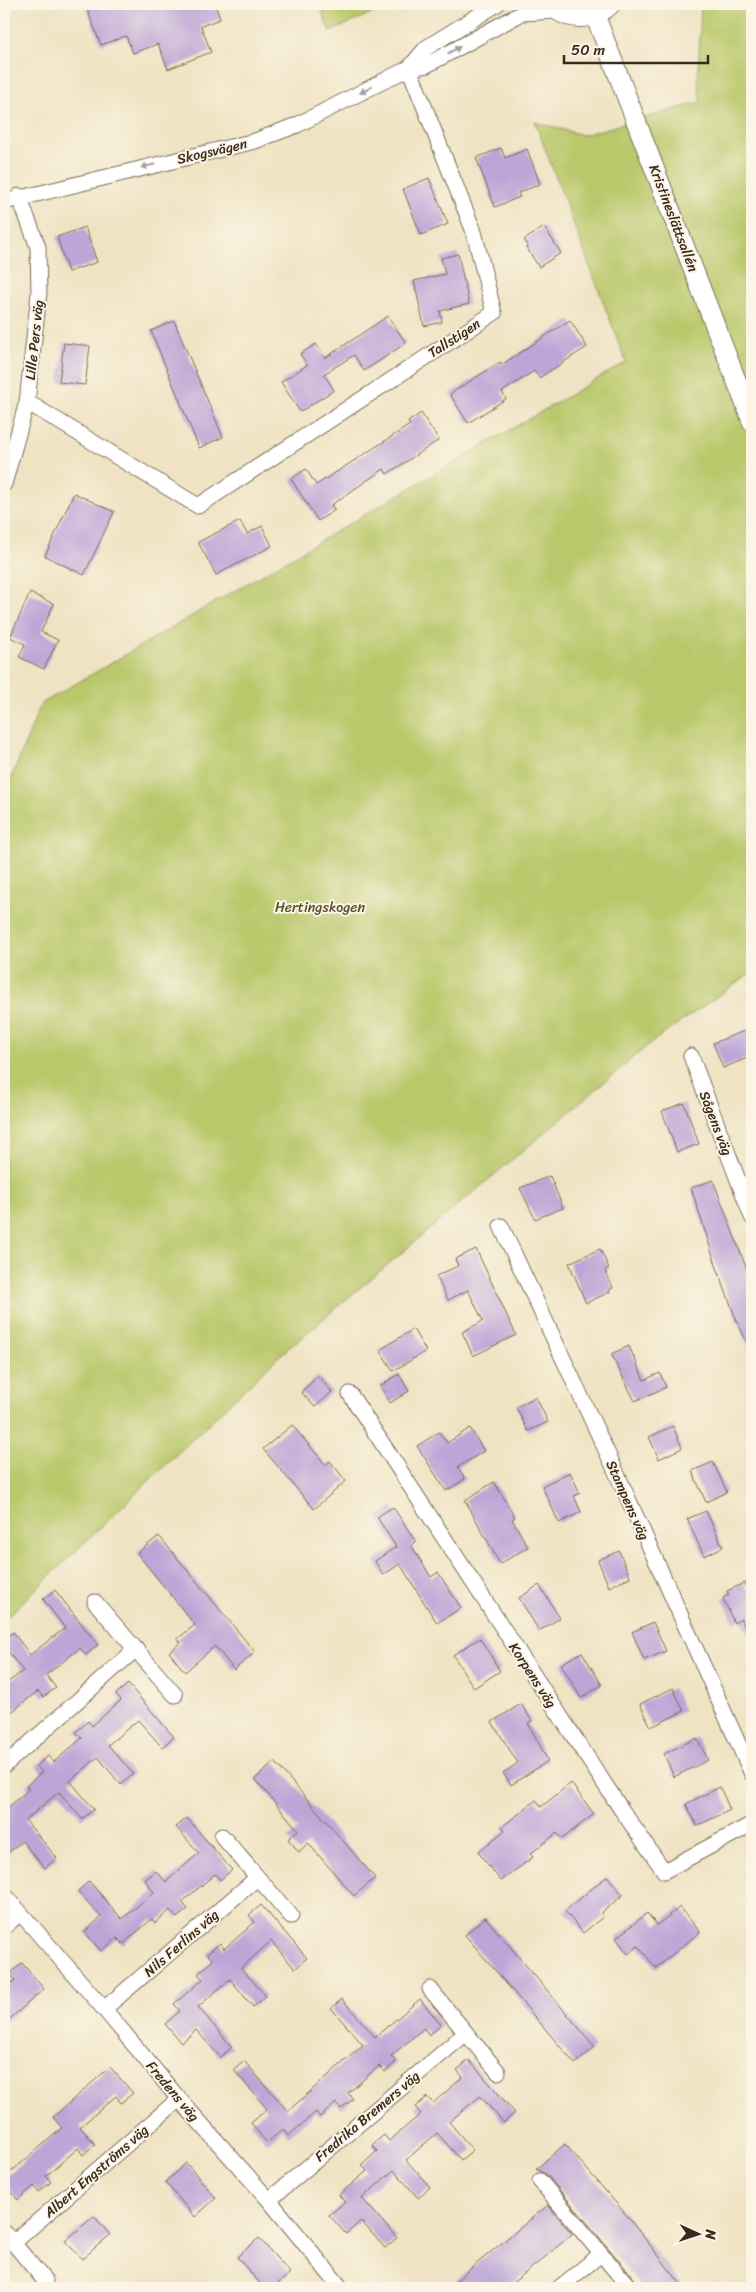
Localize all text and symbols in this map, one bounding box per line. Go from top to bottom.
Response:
scale bar [564,32,707,64]
text: 50 m [571,37,606,63]
one-way arrow [446,46,461,54]
one-way arrow [359,86,373,94]
street label: Skogsvägen [174,131,250,172]
street label: Kristineslättsallén [642,161,706,276]
one-way arrow [140,162,155,170]
street label: Lille Pers väg [18,299,51,381]
street label: Tallstigen [423,312,486,365]
park label: Hertingskogen [275,895,366,920]
street label: Sågens väg [692,1087,739,1159]
street label: Stampens väg [599,1456,656,1544]
street label: Korpens väg [502,1637,563,1713]
street label: Nils Ferlins väg [138,1903,225,1984]
street label: Fredens väg [139,2055,206,2127]
street label: Fredrika Bremers väg [309,2064,426,2168]
street label: Albert Engströms väg [37,2118,155,2225]
north arrow [674,2210,724,2260]
text: N [698,2228,723,2240]

